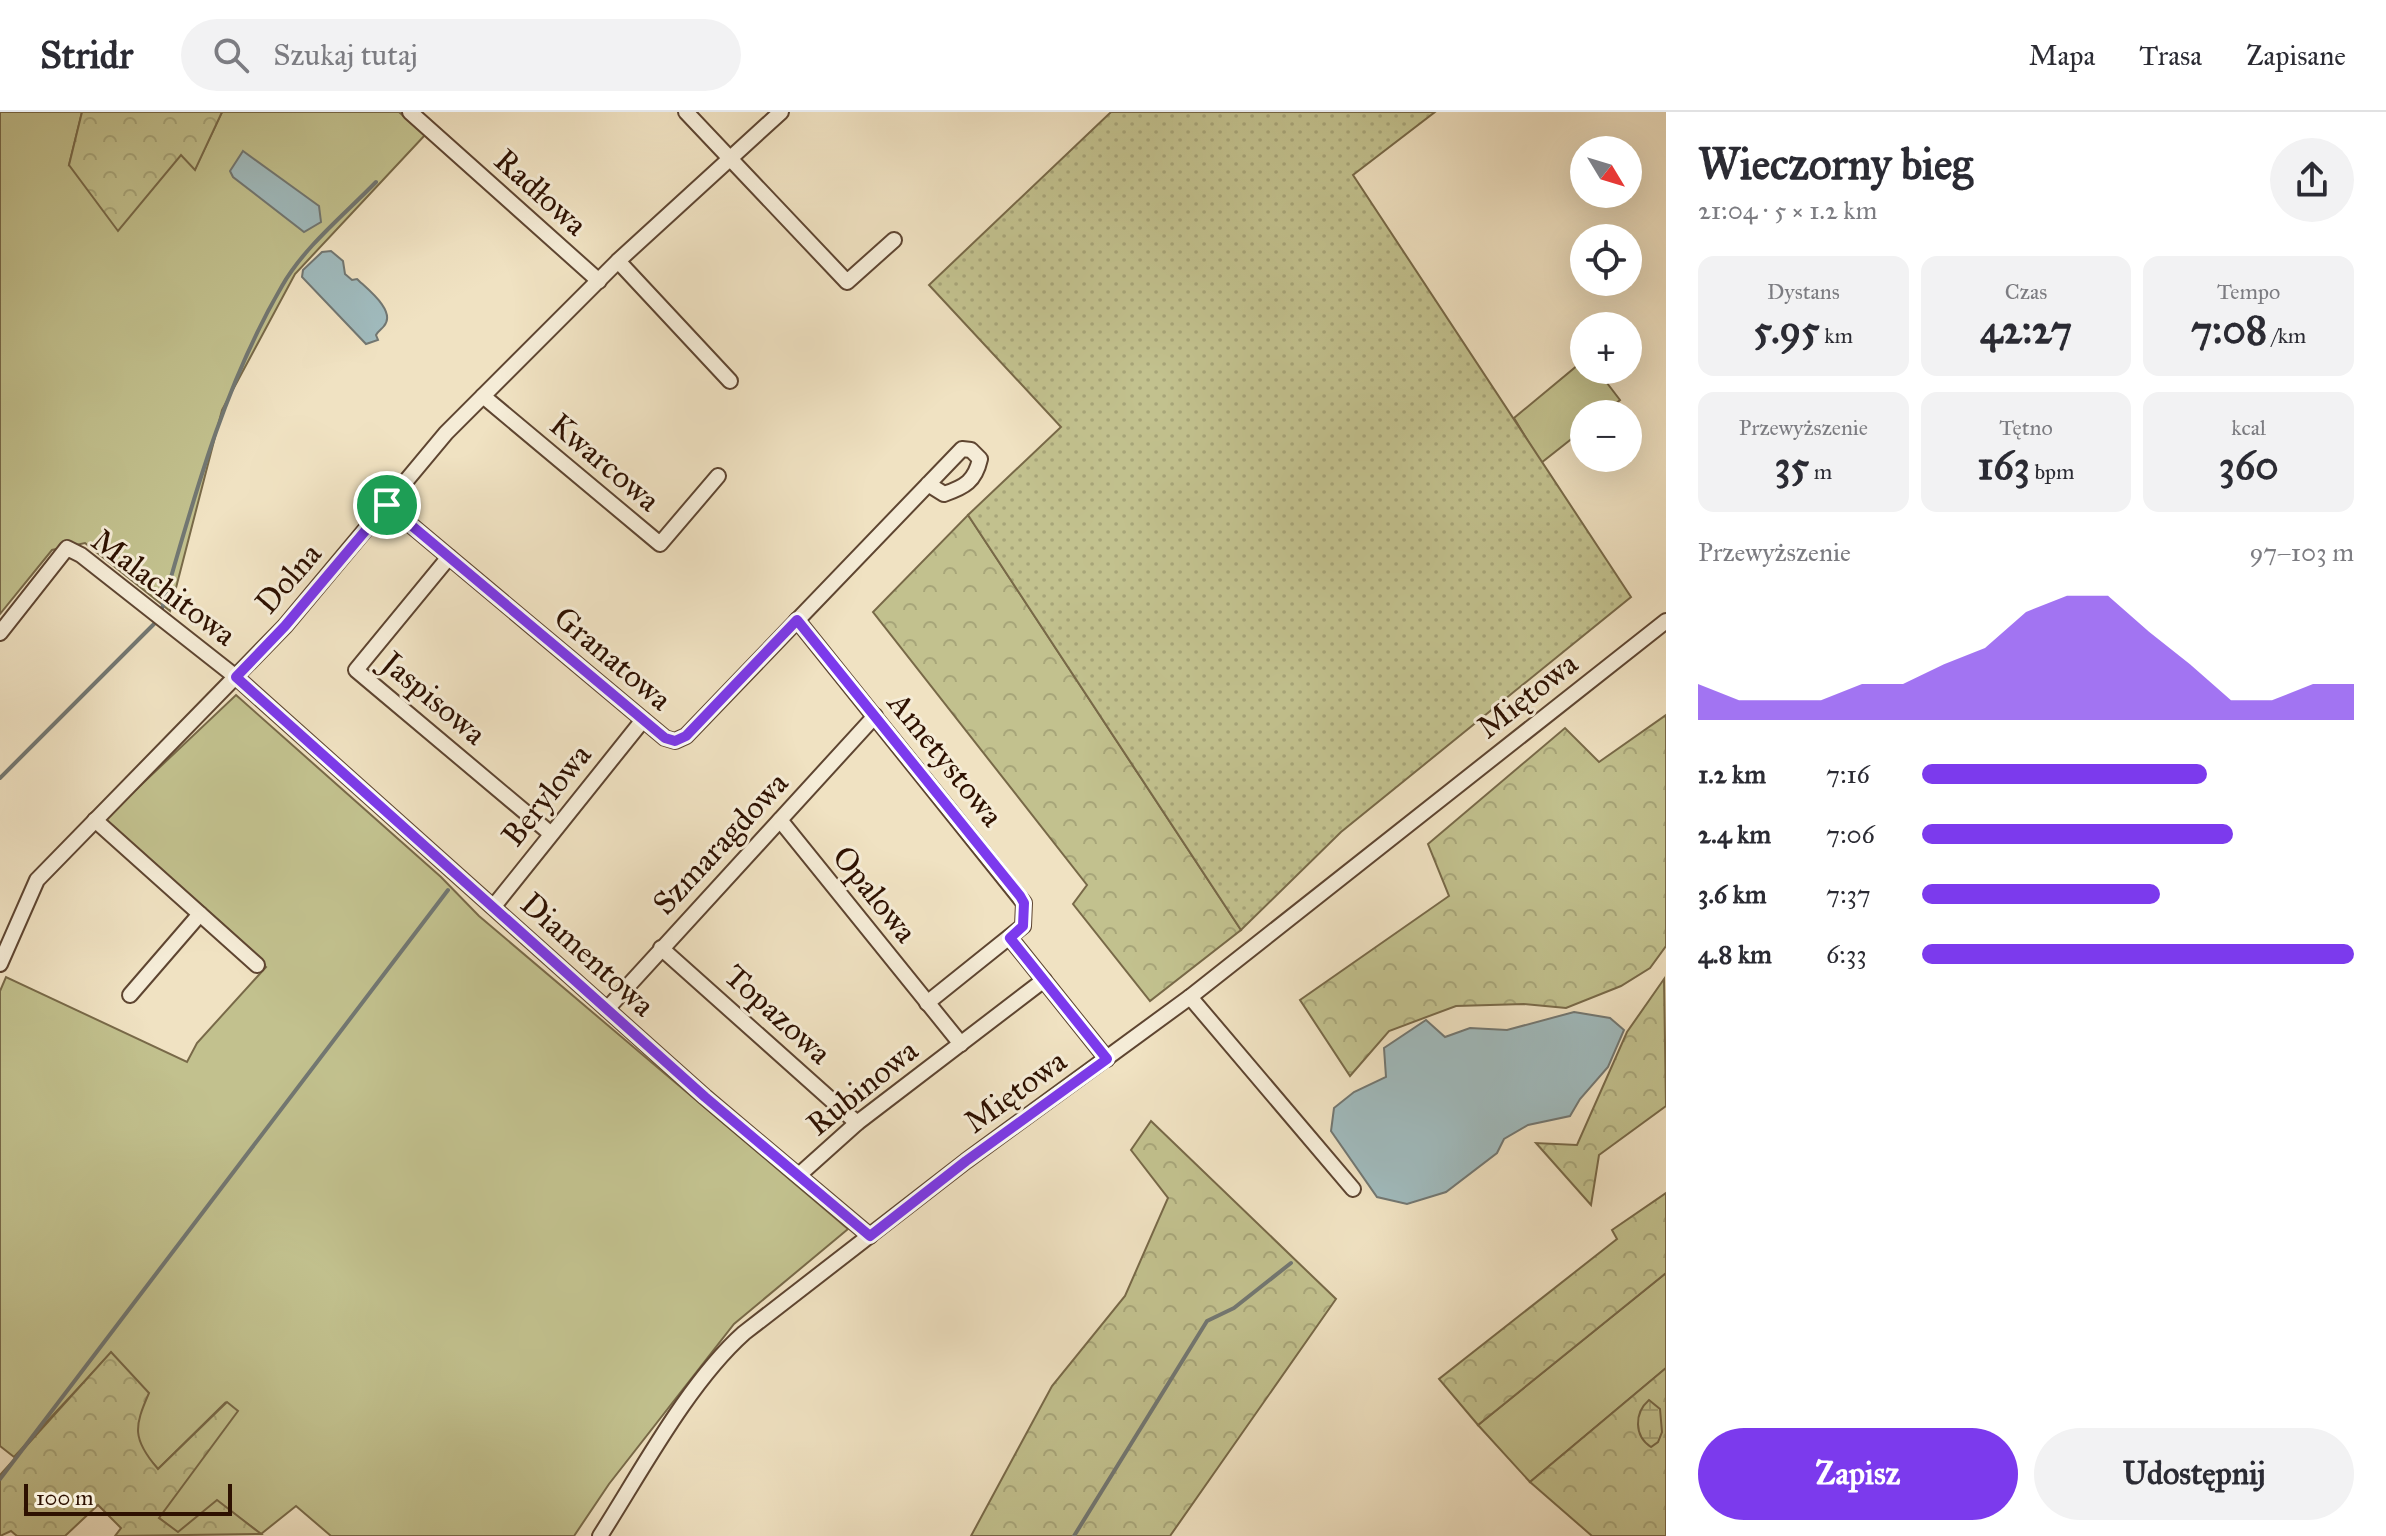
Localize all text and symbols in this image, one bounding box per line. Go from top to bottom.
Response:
search box [181,19,741,91]
text: Stridr [40,32,133,78]
icon: search [209,33,253,77]
text: Szukaj tutaj [273,37,418,73]
text: Mapa [2029,38,2095,73]
text: Trasa [2139,38,2202,73]
text: Zapisane [2246,38,2346,73]
north arrow [1570,136,1642,208]
map controls [1570,136,1642,472]
text: Wieczorny bieg [1698,137,1973,191]
button: share [2270,138,2354,222]
street label: Radłowa [486,141,595,244]
text: 21:04 · 5 × 1.2 km [1698,194,1877,226]
button: locate [1570,224,1642,296]
text: Dystans [1767,278,1840,305]
text: Czas [2005,278,2047,305]
text: Tempo [2217,278,2280,305]
text: 5.95 [1754,305,1820,354]
text: 42:27 [1980,305,2072,354]
text: 7:08 [2191,305,2267,354]
button: + [1570,312,1642,384]
text: km [1820,322,1853,349]
text: /km [2267,322,2306,349]
button: − [1570,400,1642,472]
street label: Kwarcowa [542,405,668,520]
text: Przewyższenie [1739,414,1868,441]
text: Tętno [1999,414,2053,441]
text: kcal [2231,414,2266,441]
text: 35 [1774,441,1809,490]
text: 163 [1977,441,2030,490]
text: 360 [2219,441,2279,490]
text: m [1809,458,1832,485]
text: bpm [2030,458,2075,485]
pin [353,471,421,539]
icon: arrive [365,483,409,527]
street label: Malachitowa [84,521,244,655]
street label: Dolna [247,535,330,622]
text: Przewyższenie [1698,536,1851,568]
text: 97–103 m [2249,536,2354,568]
street label: Granatowa [546,598,680,719]
street label: Jaspisowa [371,642,494,754]
street label: Miętowa [1469,644,1586,747]
street label: Ametystowa [878,683,1012,835]
street label: Berylowa [493,736,600,854]
text: 1.2 km [1698,758,1766,790]
text: 7:16 [1826,758,1870,790]
street label: Szmaragdowa [644,764,797,923]
text: 2.4 km [1698,818,1771,850]
text: 7:06 [1826,818,1875,850]
street label: Opalowa [824,838,926,951]
text: 3.6 km [1698,878,1767,910]
text: 7:37 [1826,878,1871,910]
street label: Diamentowa [513,884,663,1025]
text: 4.8 km [1698,938,1772,970]
text: 6:33 [1826,938,1867,970]
street label: Topazowa [716,956,840,1073]
street label: Rubinowa [799,1031,926,1144]
street label: Miętowa [957,1041,1074,1142]
button: Zapisz [1698,1428,2018,1520]
button: Udostępnij [2034,1428,2354,1520]
scale bar [24,1480,232,1516]
text: 100 m [36,1484,93,1511]

